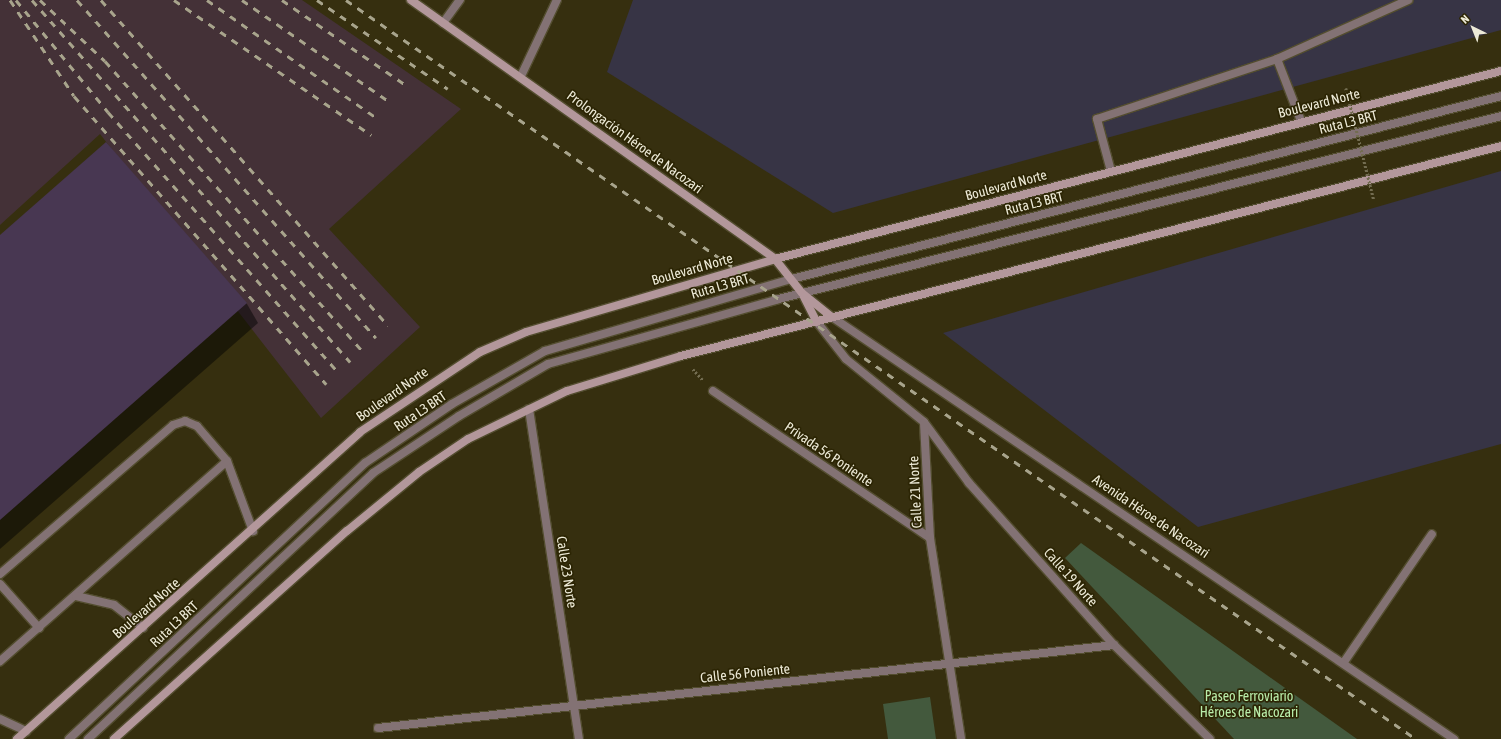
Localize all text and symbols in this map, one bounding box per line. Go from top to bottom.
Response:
north arrow [1453,8,1493,48]
text: N [1458,13,1471,26]
street label: Boulevard Norte [1276,85,1362,121]
street label: Prolongación Héroe de Nacozari [564,87,706,197]
street label: Ruta L3 BRT [1317,107,1379,137]
street label: Boulevard Norte [963,166,1049,204]
street label: Ruta L3 BRT [1003,188,1065,218]
street label: Boulevard Norte [649,249,735,289]
street label: Ruta L3 BRT [689,270,751,302]
street label: Boulevard Norte [353,363,431,425]
street label: Ruta L3 BRT [390,387,450,435]
street label: Privada 56 Poniente [782,418,876,490]
street label: Calle 21 Norte [905,455,925,529]
street label: Avenida Héroe de Nacozari [1089,471,1213,561]
street label: Calle 23 Norte [553,535,581,609]
street label: Calle 19 Norte [1040,544,1102,610]
street label: Boulevard Norte [109,574,183,642]
street label: Ruta L3 BRT [146,597,202,651]
street label: Calle 56 Poniente [699,660,791,686]
park label: Paseo Ferroviario Héroes de Nacozari [1200,688,1298,720]

